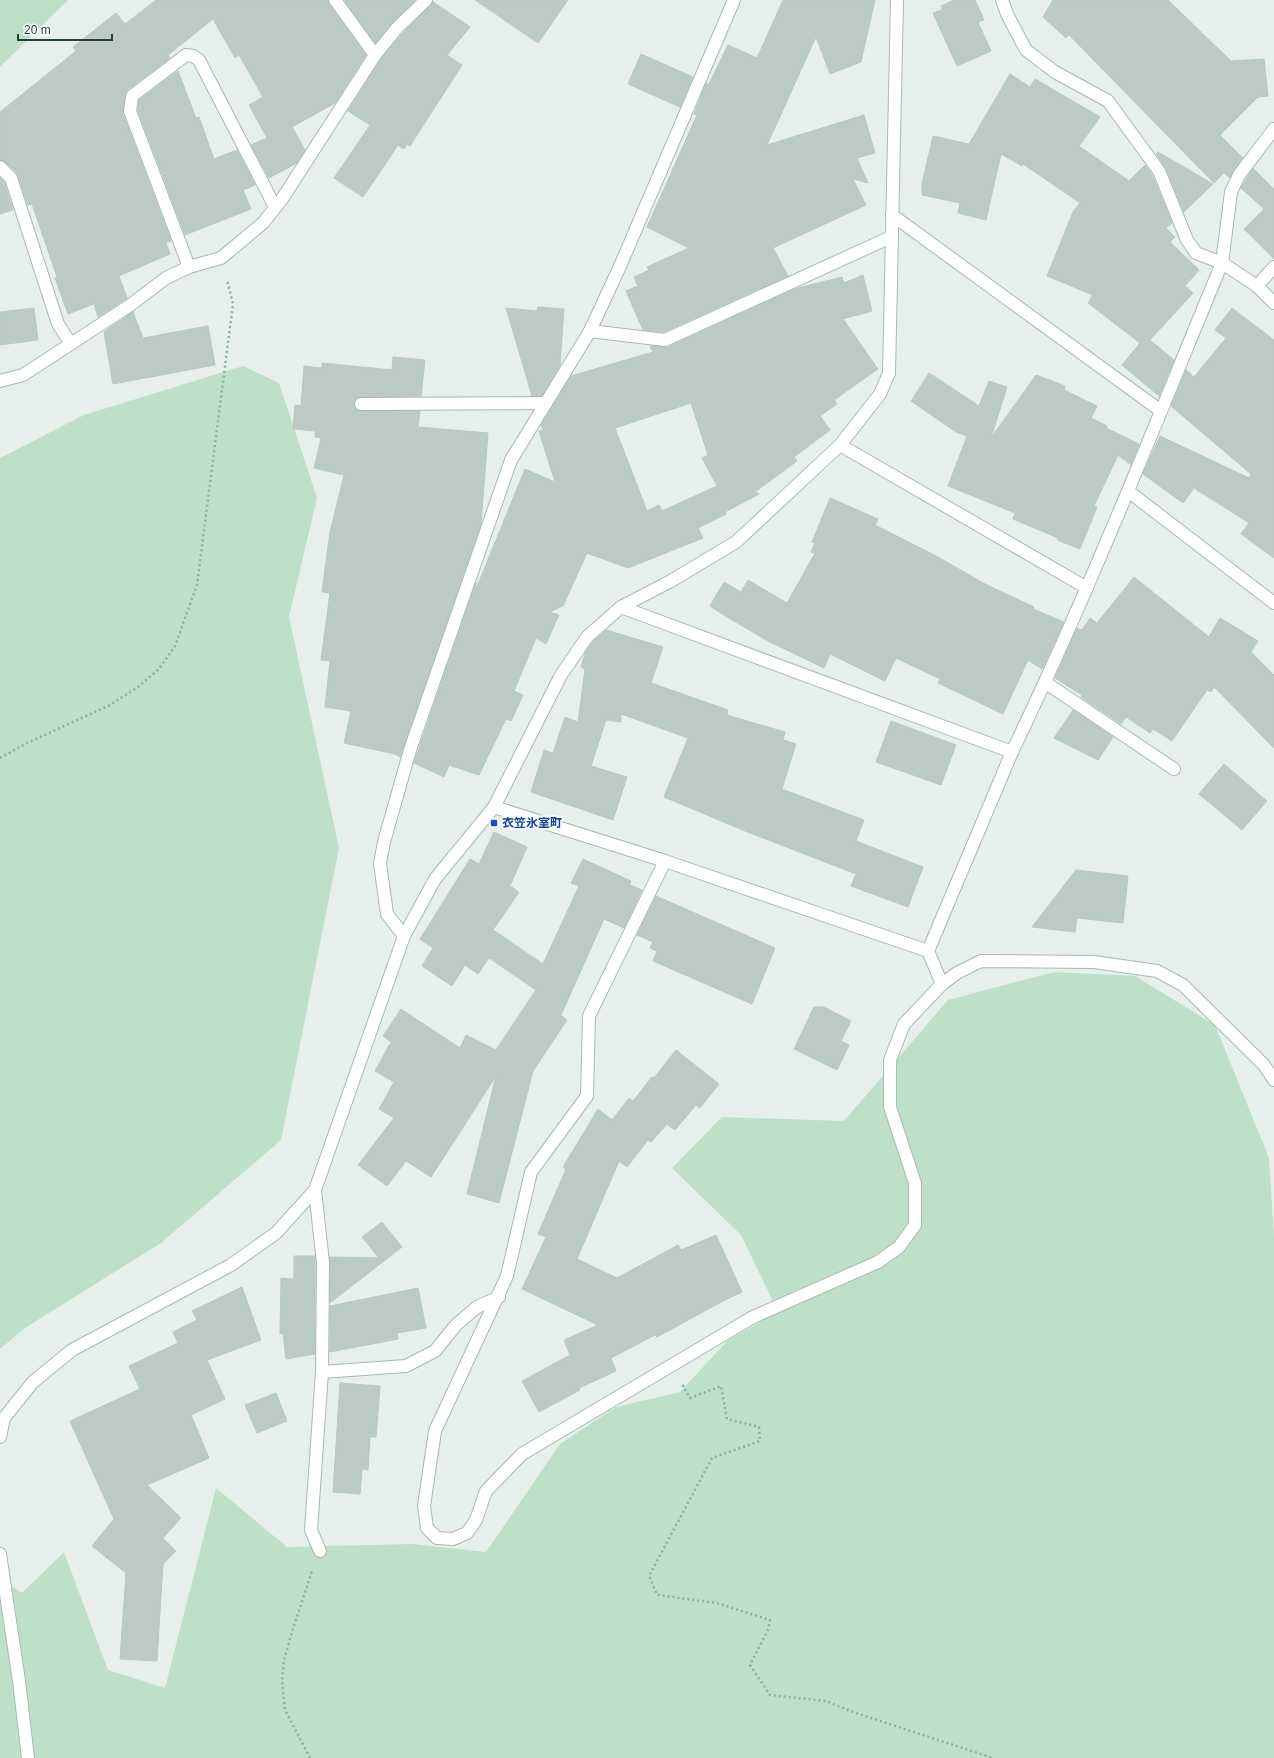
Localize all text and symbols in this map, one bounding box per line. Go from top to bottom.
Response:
scale bar [18,16,112,42]
text: 20 m [24,23,51,37]
place label: 衣笠氷室町 [502,816,562,830]
marker: 衣笠氷室町 [489,818,499,828]

